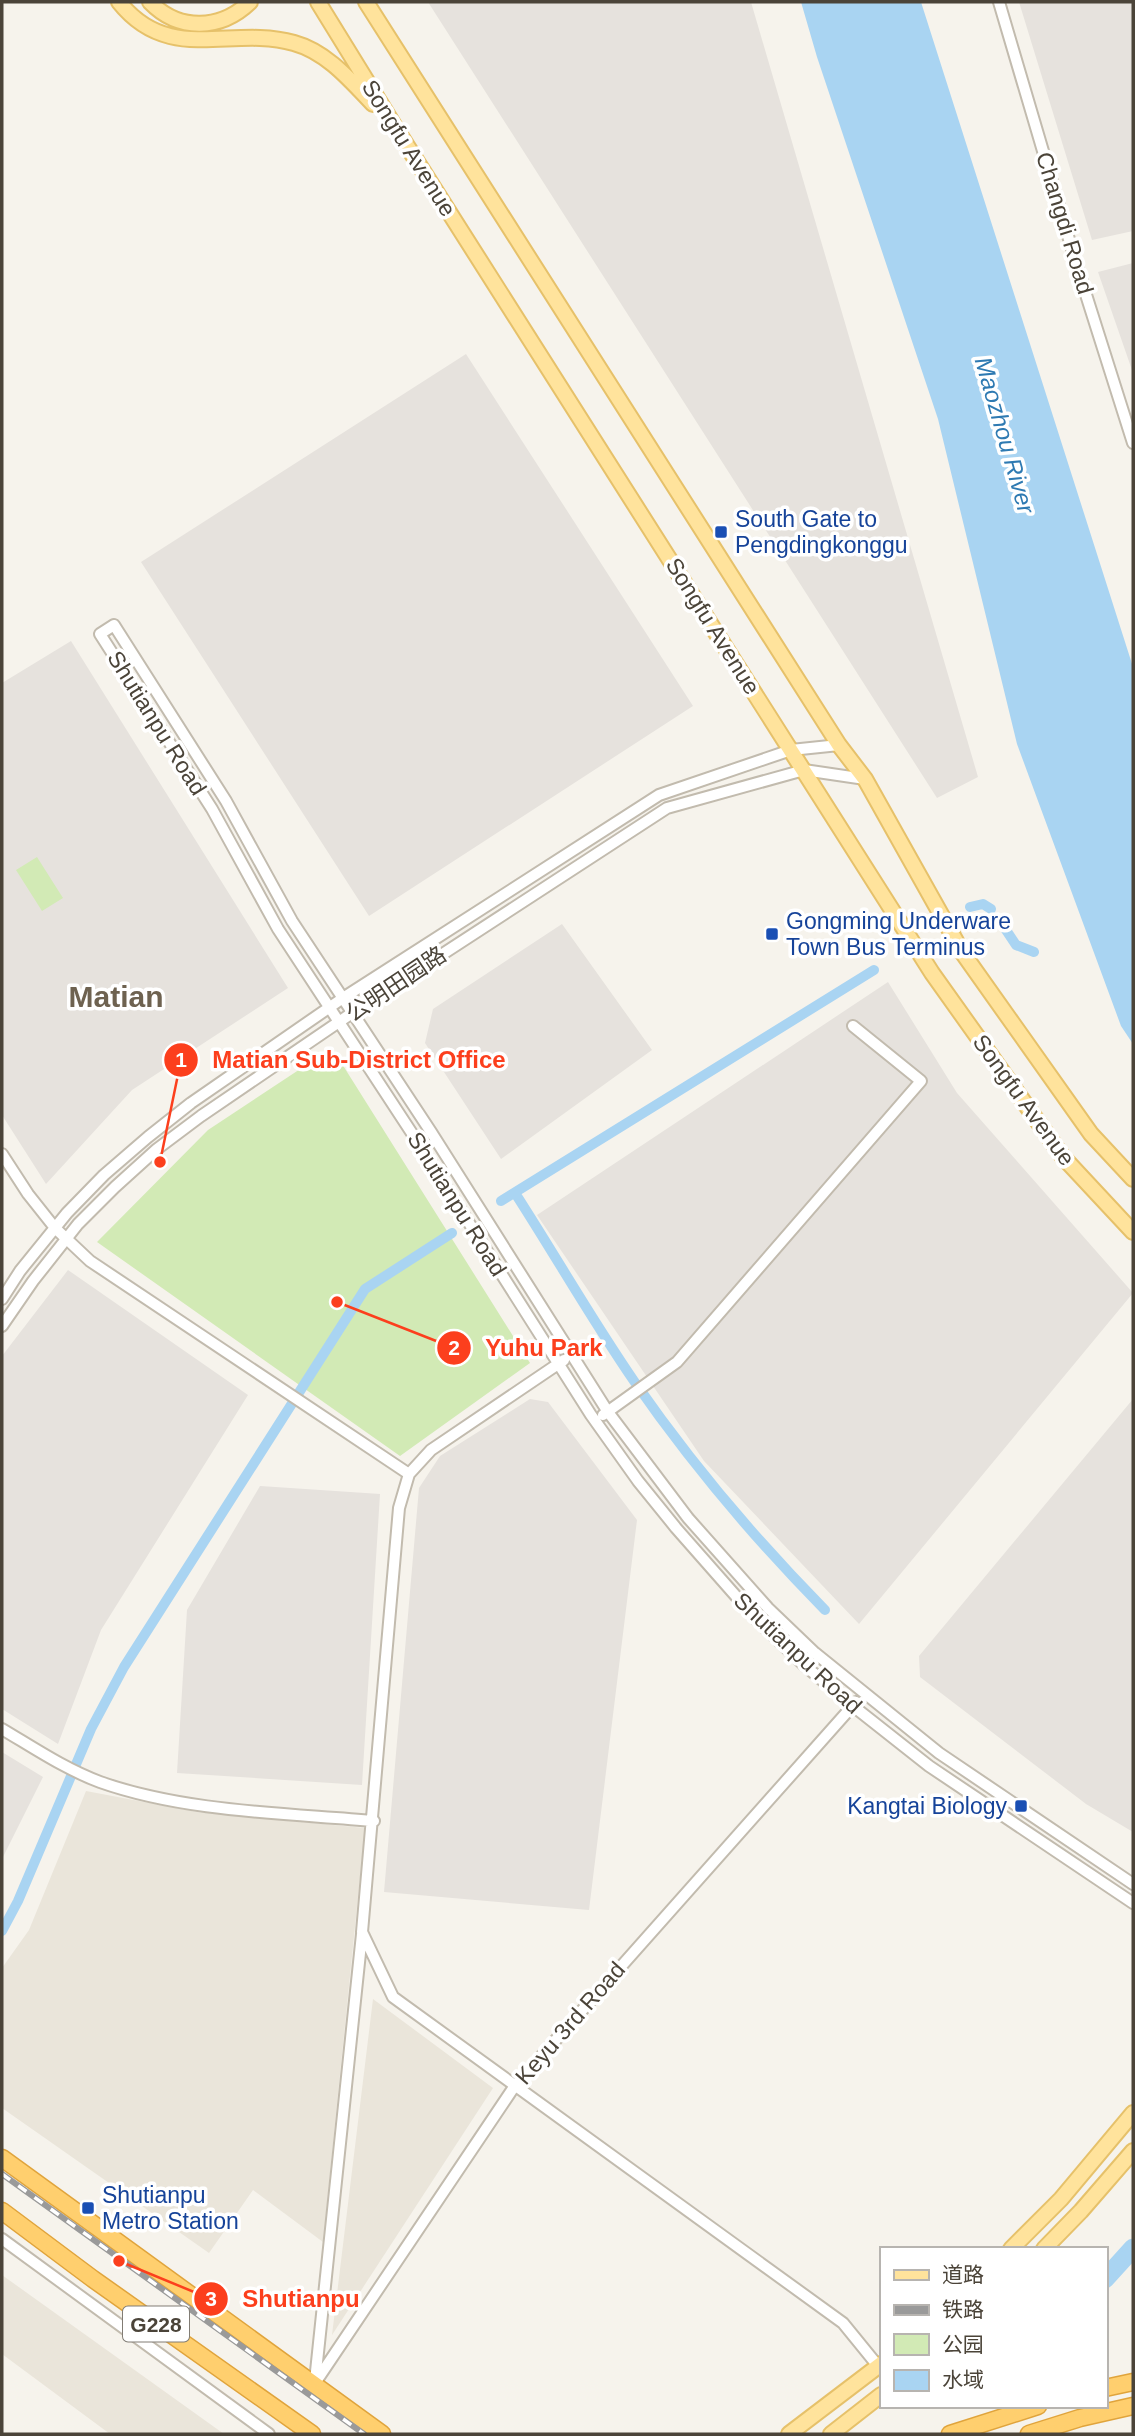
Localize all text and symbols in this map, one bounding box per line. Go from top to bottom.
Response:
street label: Songfu Avenue [357,75,461,221]
street label: Changdi Road [1031,149,1099,297]
water label: Maozhou River [970,354,1040,517]
place label: South Gate to Pengdingkonggu [735,506,908,558]
marker: South Gate to Pengdingkonggu [713,524,729,540]
street label: Songfu Avenue [661,553,765,699]
street label: Shutianpu Road [102,646,212,800]
place label: Gongming Underware Town Bus Terminus [786,908,1011,960]
marker: Gongming Underware Town Bus Terminus [764,926,780,942]
street label: 公明田园路 [341,941,451,1027]
district label: Matian [68,980,164,1013]
street label: Songfu Avenue [968,1029,1080,1171]
callout: Matian Sub-District Office [163,1037,520,1082]
text: Matian Sub-District Office [212,1046,506,1073]
text: 1 [175,1048,187,1071]
street label: Shutianpu Road [402,1127,512,1281]
callout: Yuhu Park [437,1325,617,1370]
text: Yuhu Park [485,1334,603,1361]
text: 2 [448,1336,460,1359]
street label: Shutianpu Road [729,1587,867,1719]
place label: Kangtai Biology [847,1793,1007,1819]
marker: Kangtai Biology [1013,1798,1029,1814]
street label: Keyu 3rd Road [510,1957,630,2089]
place label: Shutianpu Metro Station [102,2182,239,2234]
marker: Shutianpu Metro Station [80,2200,96,2216]
legend [880,2247,1107,2408]
text: 道路 [942,2263,984,2286]
callout: Shutianpu [194,2276,374,2321]
text: Shutianpu [242,2285,360,2312]
text: 3 [205,2287,217,2310]
text: 铁路 [942,2298,984,2321]
road number: G228 [123,2306,189,2342]
text: 公园 [942,2333,984,2356]
text: 水域 [942,2368,984,2391]

